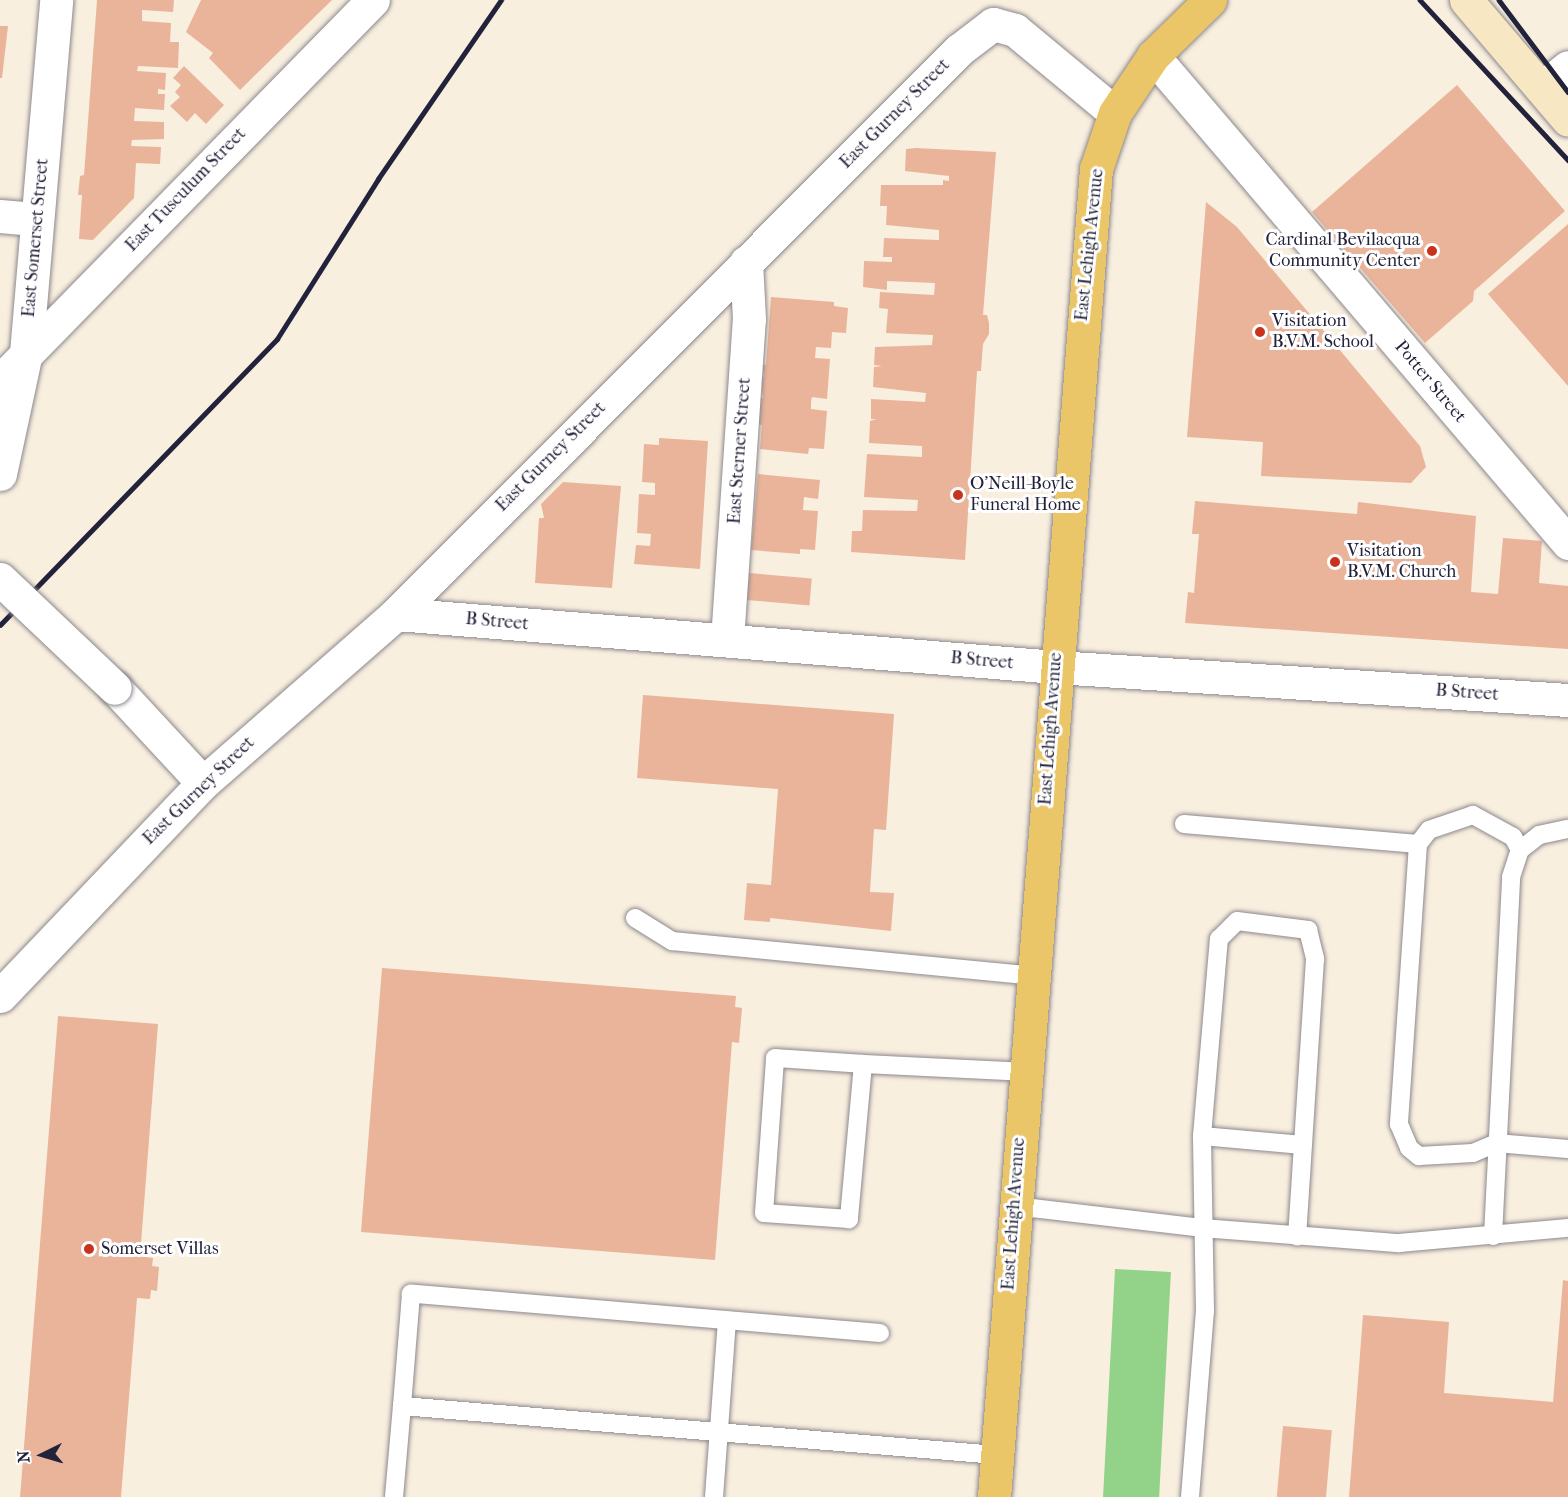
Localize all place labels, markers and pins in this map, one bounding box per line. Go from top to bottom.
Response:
place label: Cardinal Bevilacqua Community Center [1266,230,1420,272]
marker: Cardinal Bevilacqua Community Center [1425,244,1439,258]
place label: Visitation B.V.M. School [1272,311,1374,354]
marker: Visitation B.V.M. School [1253,325,1267,339]
place label: O'Neill-Boyle Funeral Home [970,474,1081,516]
marker: O'Neill-Boyle Funeral Home [951,488,965,502]
place label: Visitation B.V.M. Church [1347,541,1456,584]
marker: Visitation B.V.M. Church [1328,555,1342,569]
place label: Somerset Villas [101,1238,219,1260]
marker: Somerset Villas [82,1242,96,1256]

